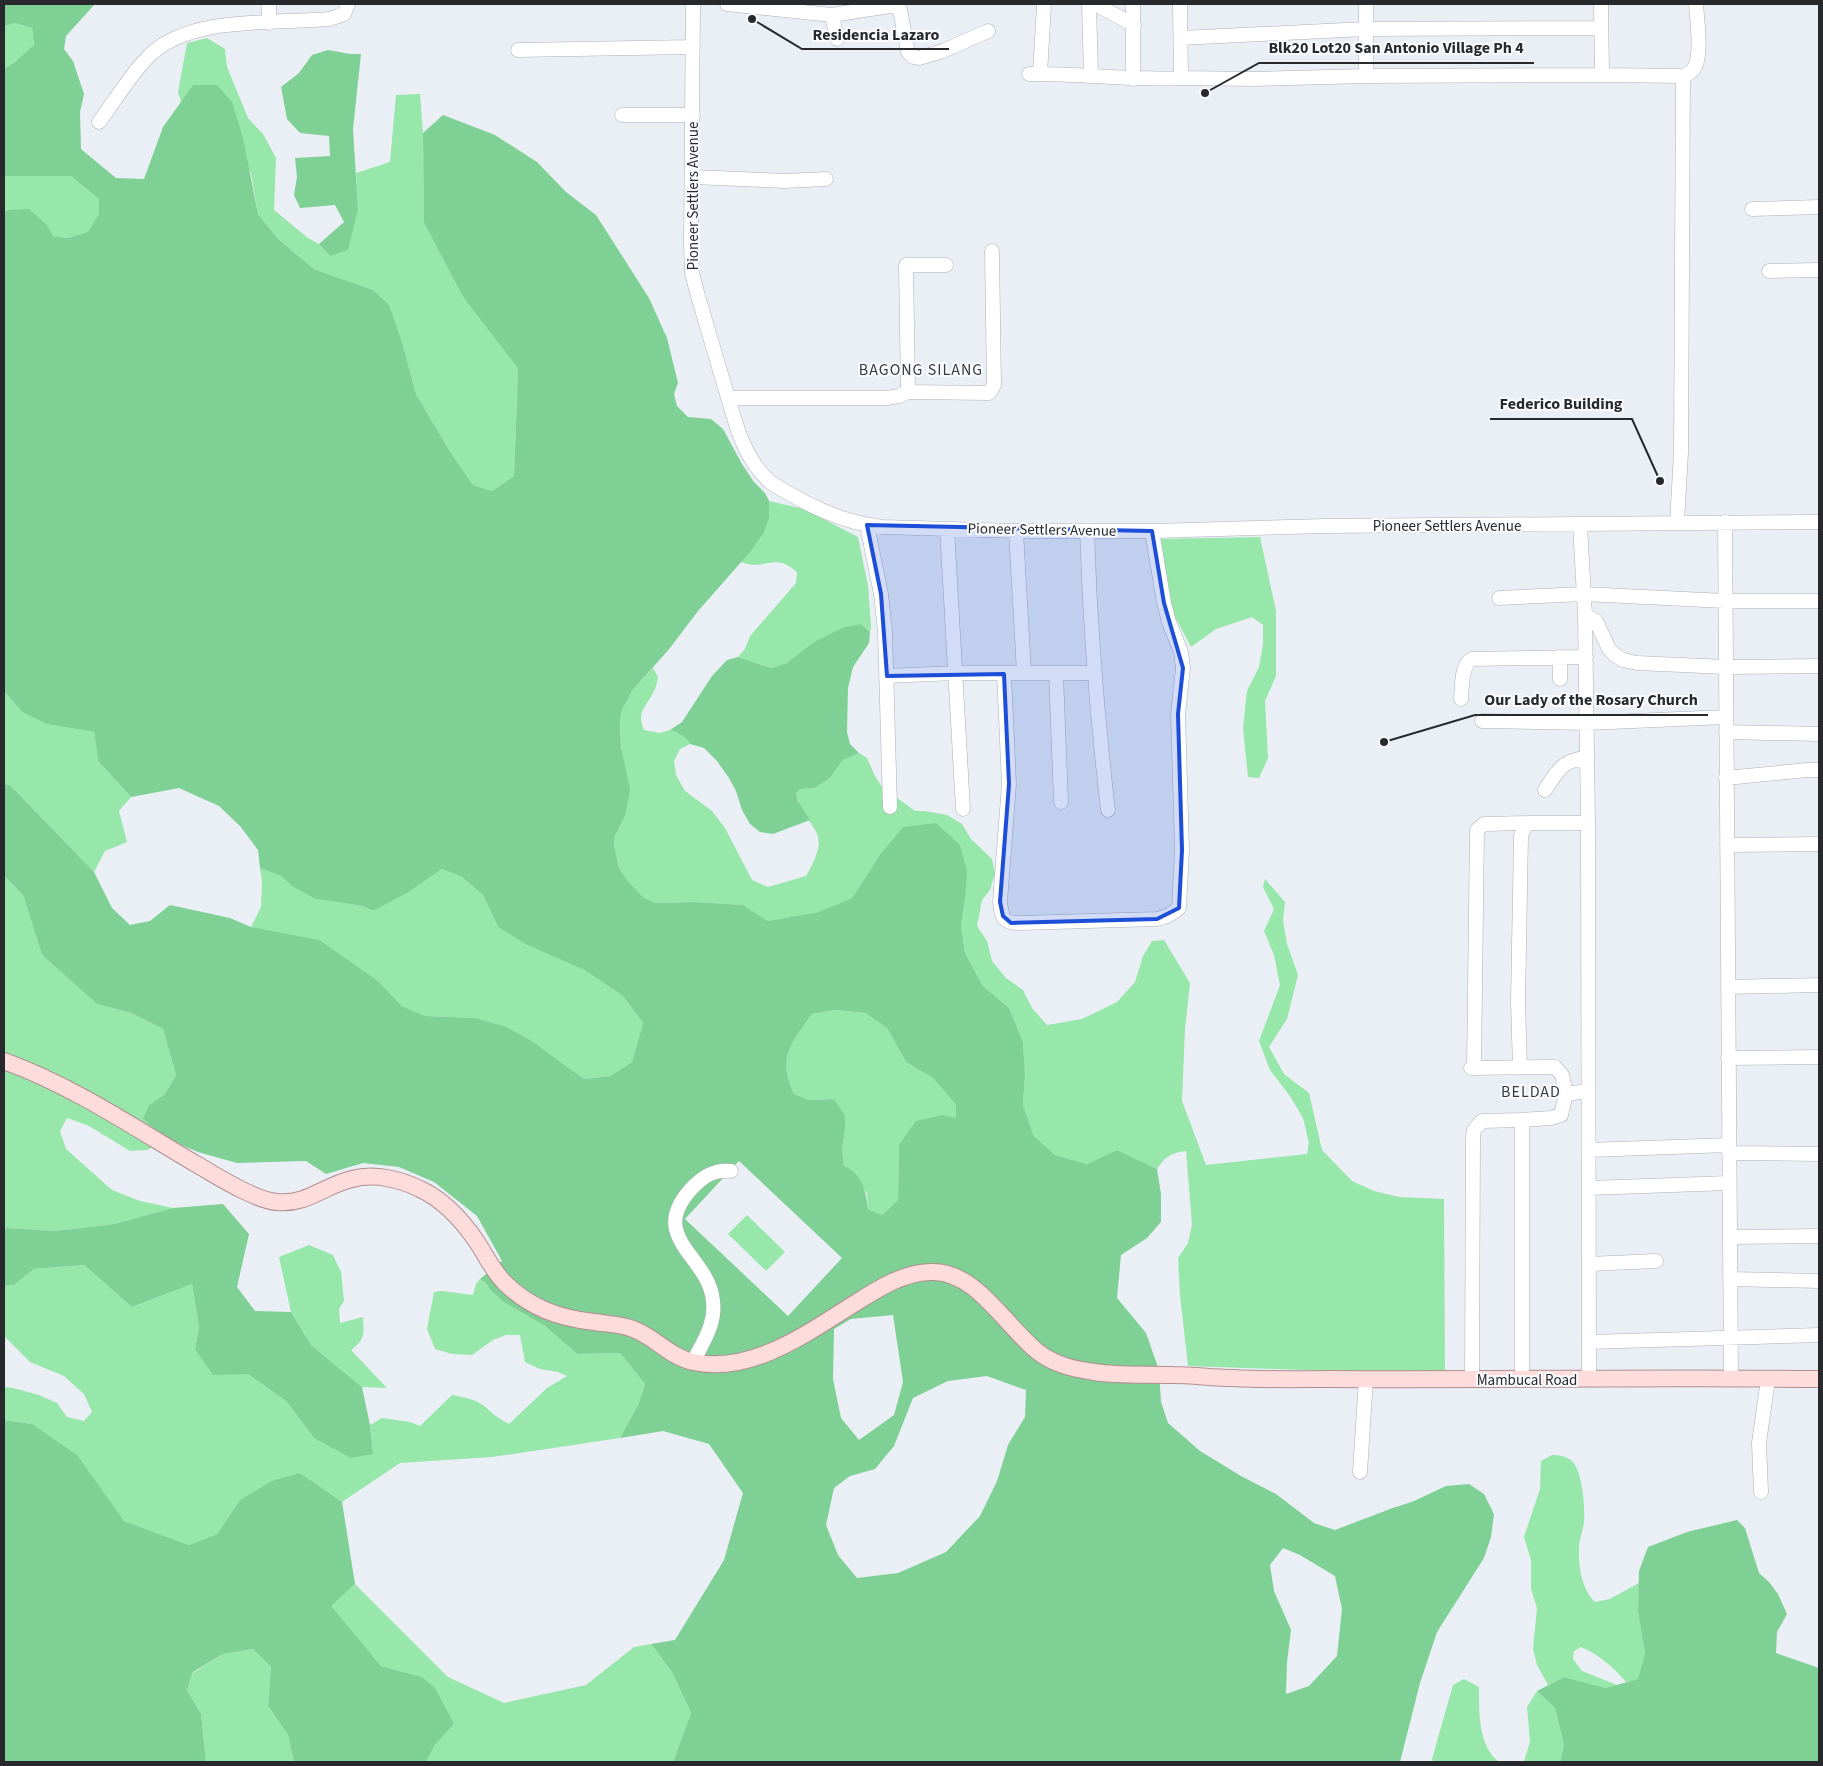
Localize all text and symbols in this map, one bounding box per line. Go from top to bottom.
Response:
callout: Residencia Lazaro [802,18,949,49]
text: Residencia Lazaro [813,24,940,46]
callout: Blk20 Lot20 San Antonio Village Ph 4 [1259,32,1534,63]
text: Blk20 Lot20 San Antonio Village Ph 4 [1268,37,1524,59]
street label: Pioneer Settlers Avenue [683,122,704,270]
district label: BAGONG SILANG [859,359,983,381]
callout: Federico Building [1490,388,1632,419]
text: Federico Building [1500,393,1623,415]
street label: Pioneer Settlers Avenue [1373,516,1521,537]
street label: Pioneer Settlers Avenue [967,518,1117,542]
callout: Our Lady of the Rosary Church [1475,684,1708,715]
text: Our Lady of the Rosary Church [1484,689,1698,711]
district label: BELDAD [1501,1081,1561,1103]
street label: Mambucal Road [1477,1370,1577,1391]

